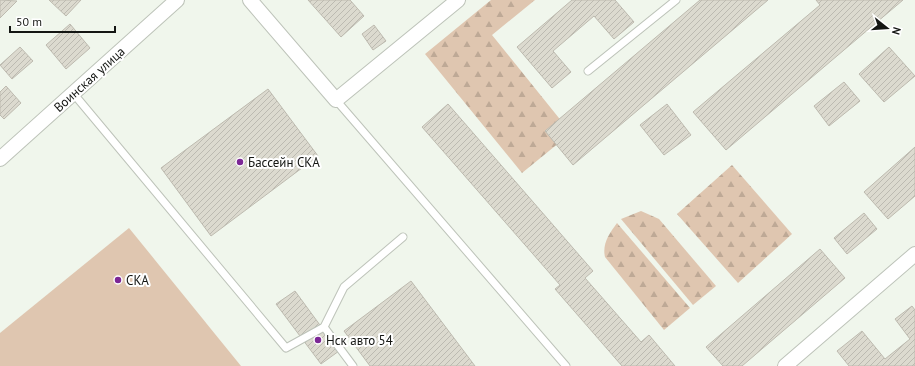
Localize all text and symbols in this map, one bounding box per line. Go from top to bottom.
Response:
scale bar [10,8,115,34]
north arrow [867,8,907,48]
text: 50 m [16,14,42,29]
text: N [889,25,904,36]
street label: Воинская улица [50,43,128,116]
place label: Бассейн СКА [248,154,320,171]
marker: Бассейн СКА [235,157,245,167]
place label: СКА [126,272,149,289]
marker: СКА [113,275,123,285]
place label: Нск авто 54 [326,332,393,349]
marker: Нск авто 54 [313,335,323,345]

